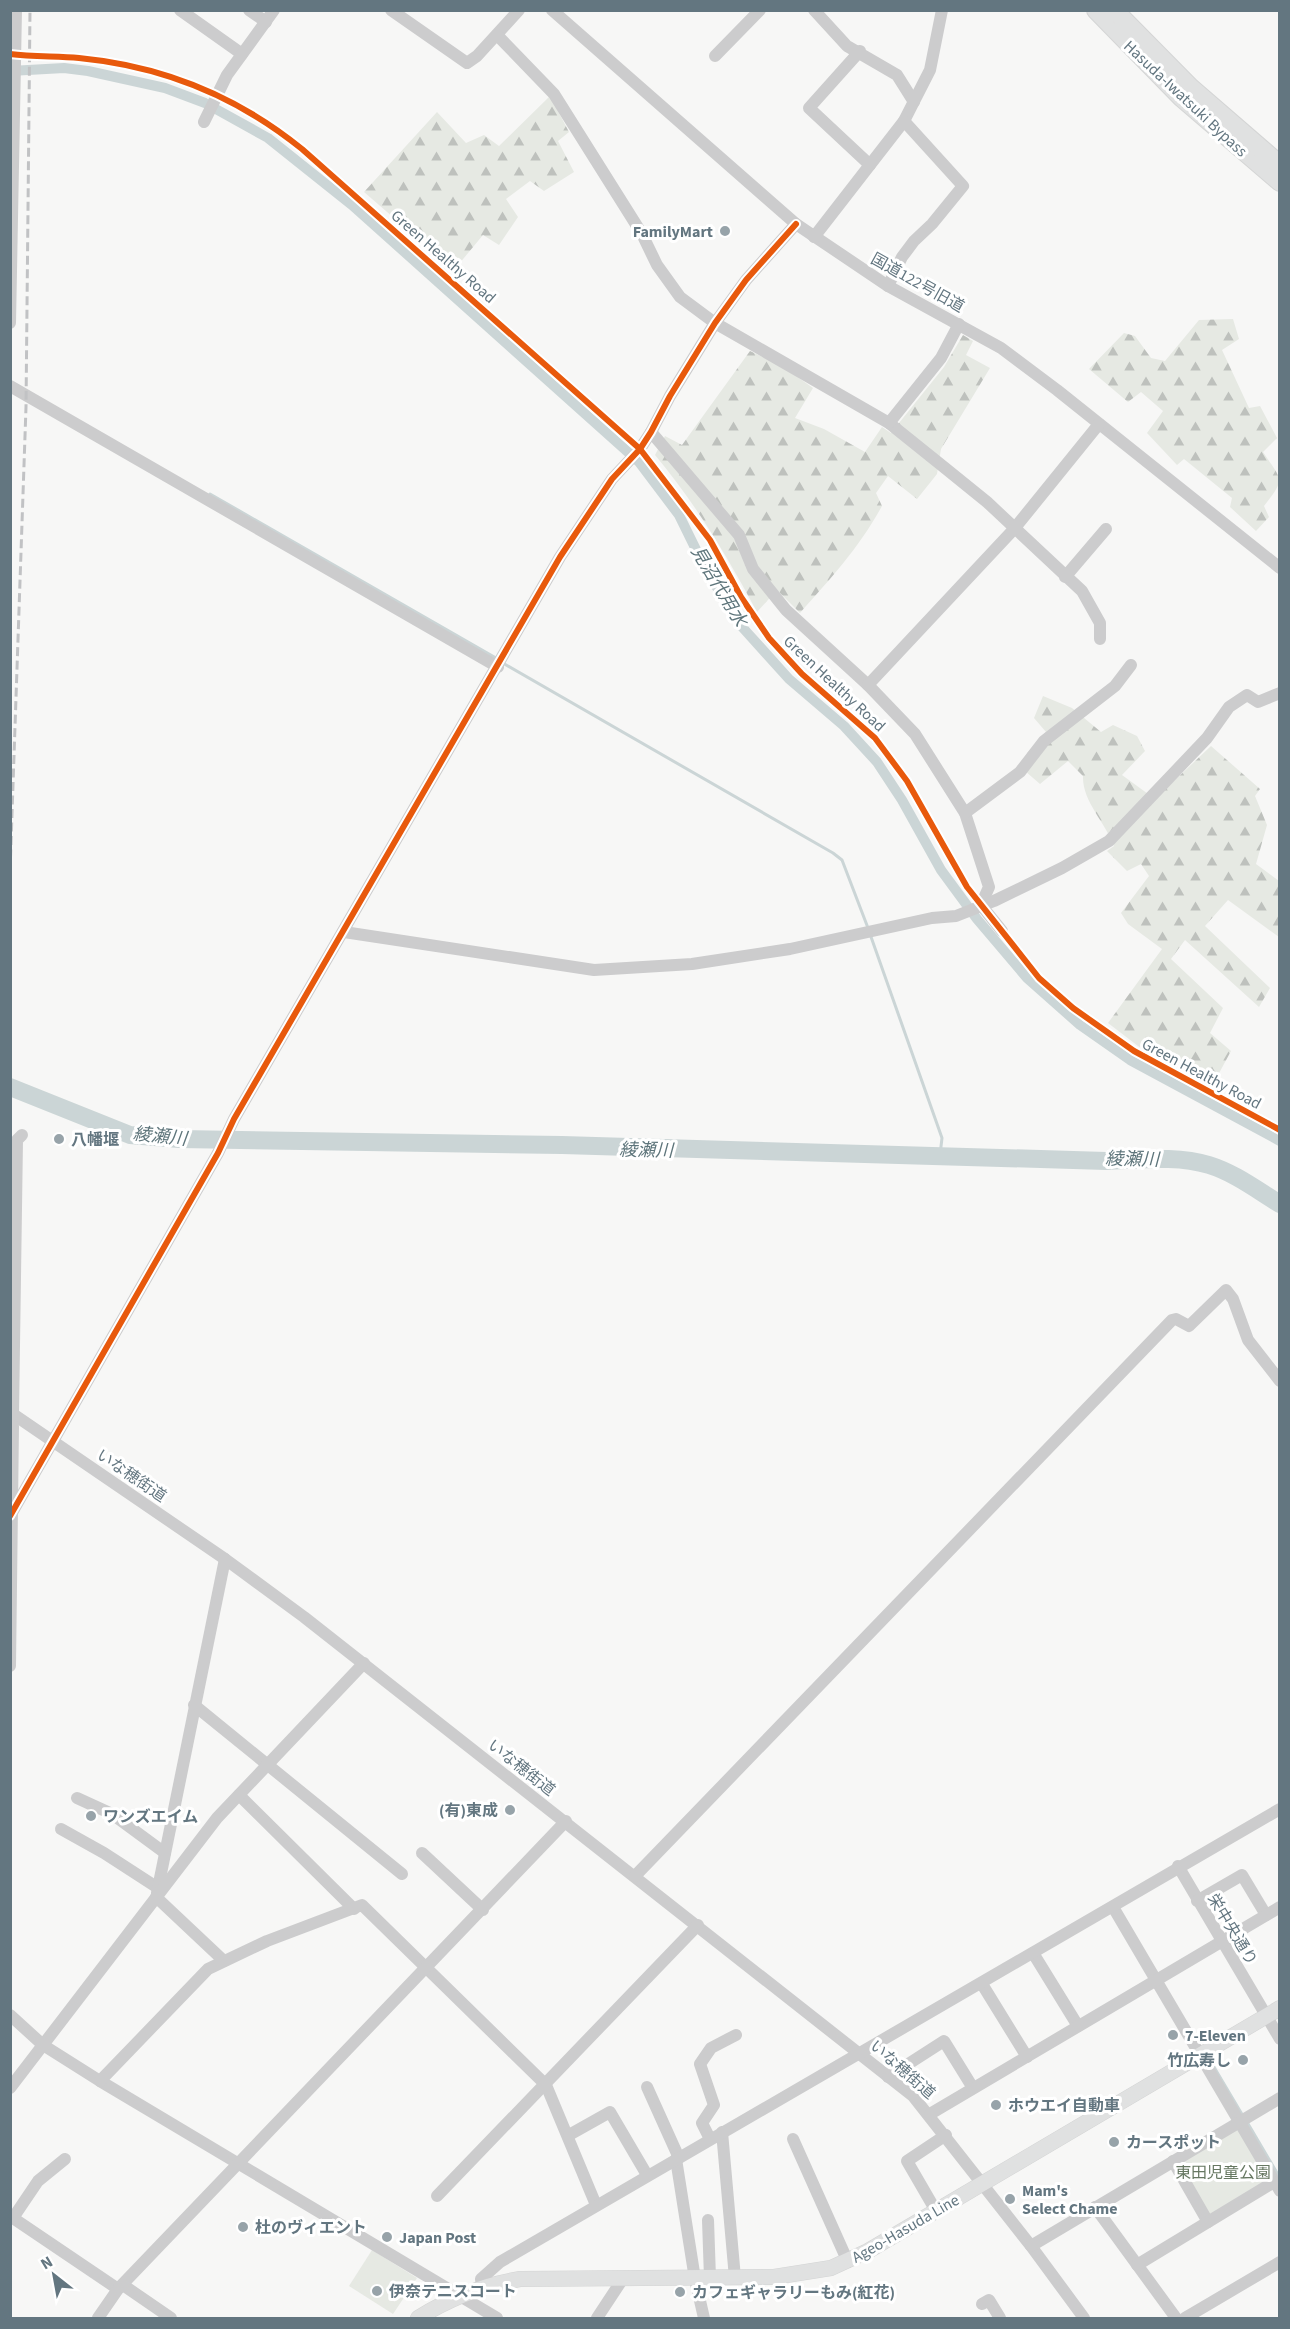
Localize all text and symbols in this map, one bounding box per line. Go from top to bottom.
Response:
street label: Hasuda-Iwatsuki Bypass [1119,36,1252,162]
street label: Green Healthy Road [386,205,501,309]
place label: FamilyMart [633,221,713,243]
marker: FamilyMart [718,224,732,238]
street label: 国道122号旧道 [867,248,968,318]
water label: 見沼代用水 [685,541,753,633]
street label: Green Healthy Road [778,630,890,737]
street label: Green Healthy Road [1138,1033,1265,1115]
water label: 綾瀬川 [132,1121,190,1152]
place label: 八幡堰 [71,1129,119,1151]
marker: 八幡堰 [52,1132,66,1146]
water label: 綾瀬川 [619,1138,675,1164]
water label: 綾瀬川 [1105,1147,1161,1173]
street label: いな穂街道 [92,1444,171,1507]
street label: いな穂街道 [483,1734,560,1801]
place label: (有)東成 [439,1800,498,1822]
marker: (有)東成 [503,1803,517,1817]
place label: ワンズエイム [103,1806,198,1828]
marker: ワンズエイム [84,1809,98,1823]
street label: 栄中央通り [1202,1890,1262,1969]
place label: 7-Eleven [1185,2025,1246,2047]
marker: 7-Eleven [1166,2028,1180,2042]
street label: いな穂街道 [865,2035,940,2104]
place label: 竹広寿し [1167,2050,1231,2072]
marker: 竹広寿し [1236,2053,1250,2067]
place label: ホウエイ自動車 [1008,2095,1120,2117]
marker: ホウエイ自動車 [989,2098,1003,2112]
place label: カースポット [1126,2132,1221,2154]
marker: カースポット [1107,2135,1121,2149]
park label: 東田児童公園 [1175,2162,1271,2184]
place label: Mam's Select Chame [1022,2180,1118,2220]
street label: Ageo-Hasuda Line [848,2189,963,2269]
marker: Mam's Select Chame [1003,2192,1017,2206]
place label: 杜のヴィエント [255,2217,367,2239]
marker: 杜のヴィエント [236,2220,250,2234]
place label: Japan Post [399,2227,476,2249]
marker: Japan Post [380,2230,394,2244]
north arrow [24,2245,84,2305]
text: N [37,2251,57,2275]
place label: 伊奈テニスコート [388,2281,517,2303]
place label: カフェギャラリーもみ(紅花) [692,2282,895,2304]
marker: 伊奈テニスコート [370,2284,384,2298]
marker: カフェギャラリーもみ(紅花) [673,2285,687,2299]

